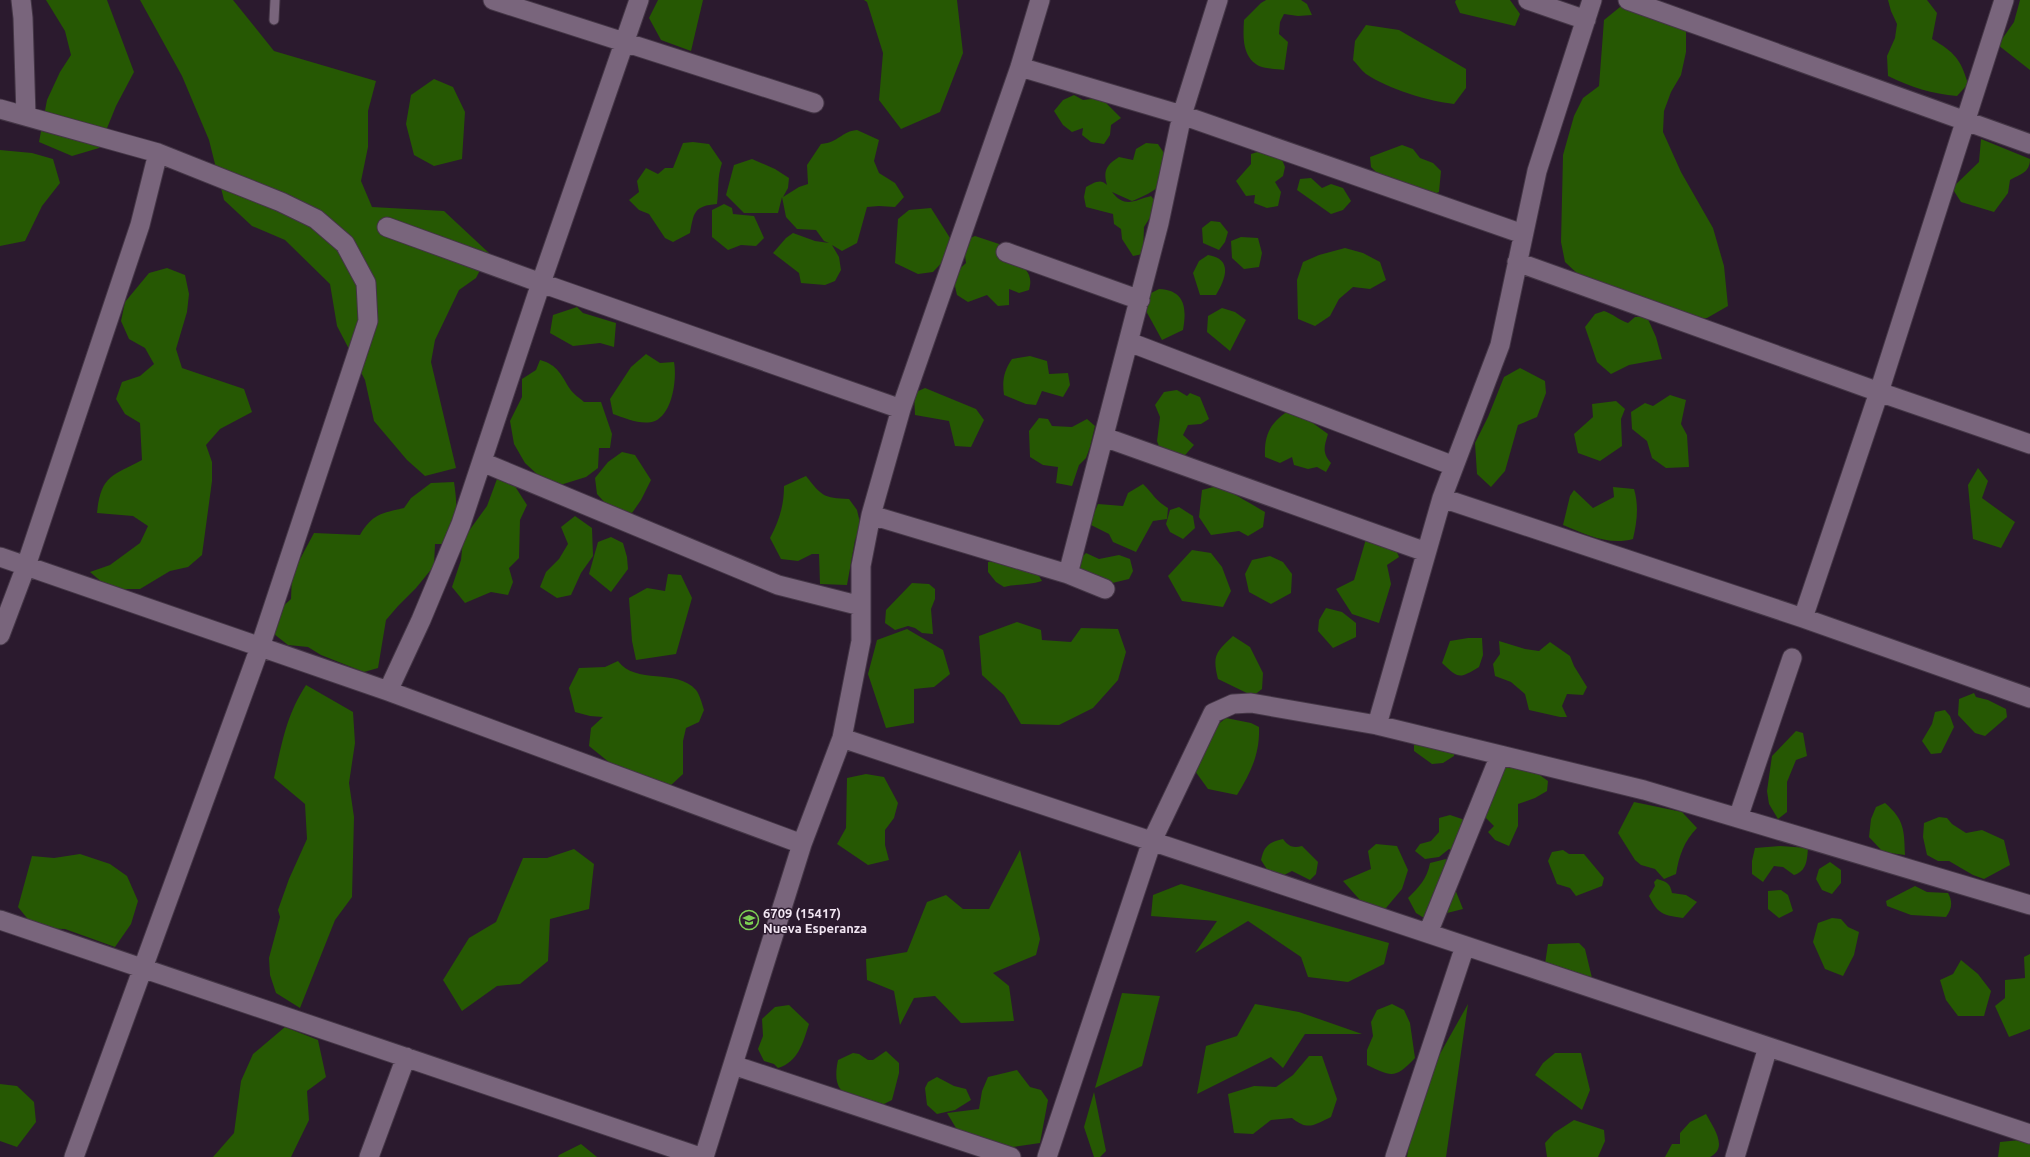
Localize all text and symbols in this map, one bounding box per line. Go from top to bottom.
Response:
place label: 6709 (15417) Nueva Esperanza [763,906,867,935]
school or university icon: 6709 (15417) Nueva Esperanza [738,909,760,931]

